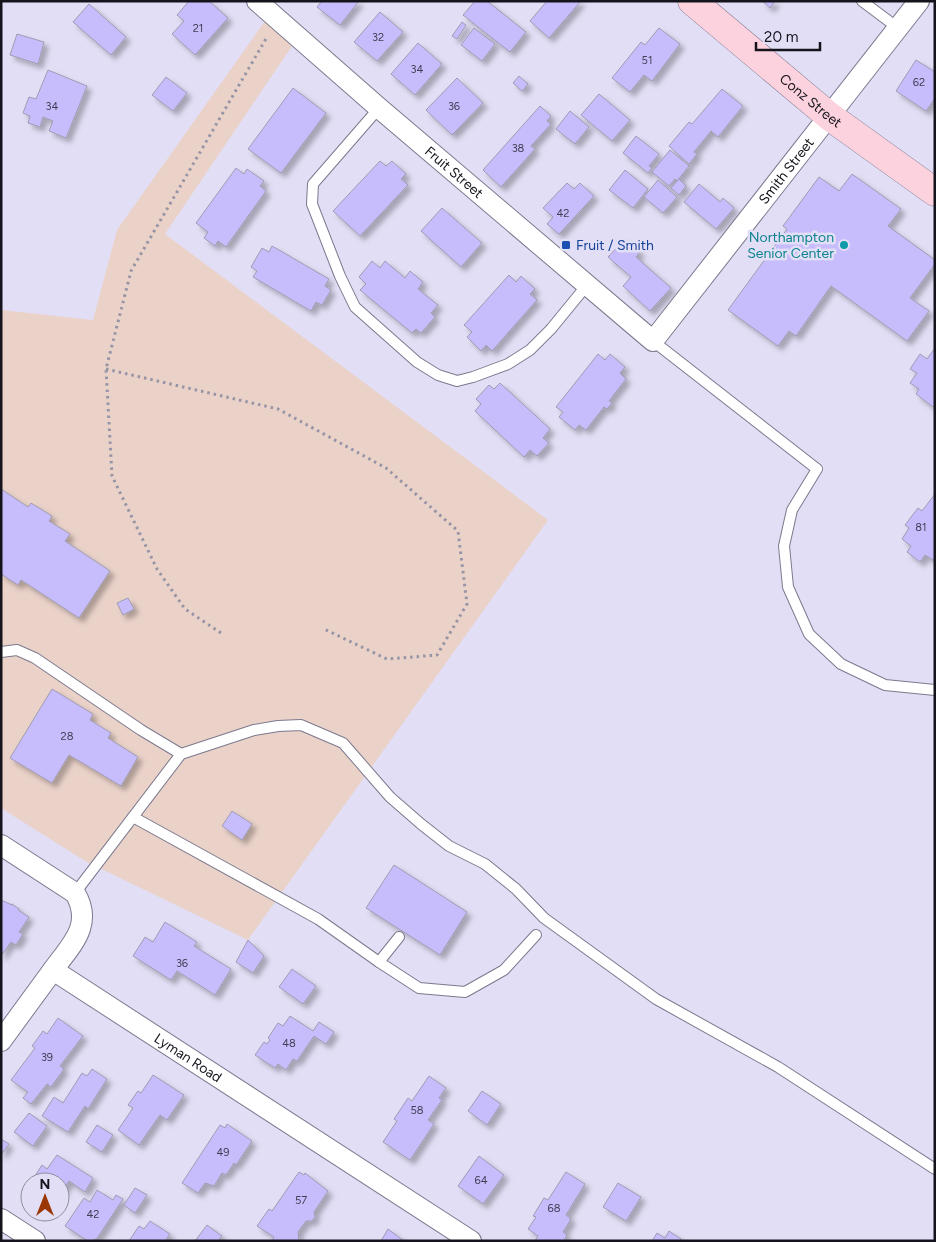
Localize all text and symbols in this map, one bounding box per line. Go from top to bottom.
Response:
scale bar [756,20,820,52]
house number: 21 [193,22,203,35]
text: 20 m [764,28,798,46]
house number: 32 [372,31,384,44]
house number: 51 [642,54,652,67]
house number: 34 [411,63,424,76]
street label: Conz Street [776,70,845,131]
house number: 62 [913,76,925,89]
house number: 34 [46,100,59,113]
house number: 36 [448,100,460,113]
street label: Smith Street [755,135,818,208]
house number: 38 [512,142,525,155]
street label: Fruit Street [421,143,487,202]
house number: 42 [557,207,569,220]
place label: Northampton Senior Center [747,229,834,262]
place label: Fruit / Smith [576,237,654,254]
marker: Fruit / Smith [560,239,572,251]
marker: Northampton Senior Center [838,239,850,251]
house number: 81 [915,521,927,534]
house number: 28 [61,730,74,743]
house number: 36 [176,957,188,970]
street label: Lyman Road [151,1030,225,1086]
house number: 48 [282,1037,296,1050]
house number: 39 [41,1051,53,1064]
house number: 58 [410,1104,424,1117]
house number: 49 [216,1146,230,1159]
north arrow [20,1172,70,1222]
house number: 64 [474,1174,488,1187]
text: N [40,1176,50,1193]
house number: 57 [295,1194,307,1207]
house number: 68 [548,1202,561,1215]
house number: 42 [87,1208,99,1221]

